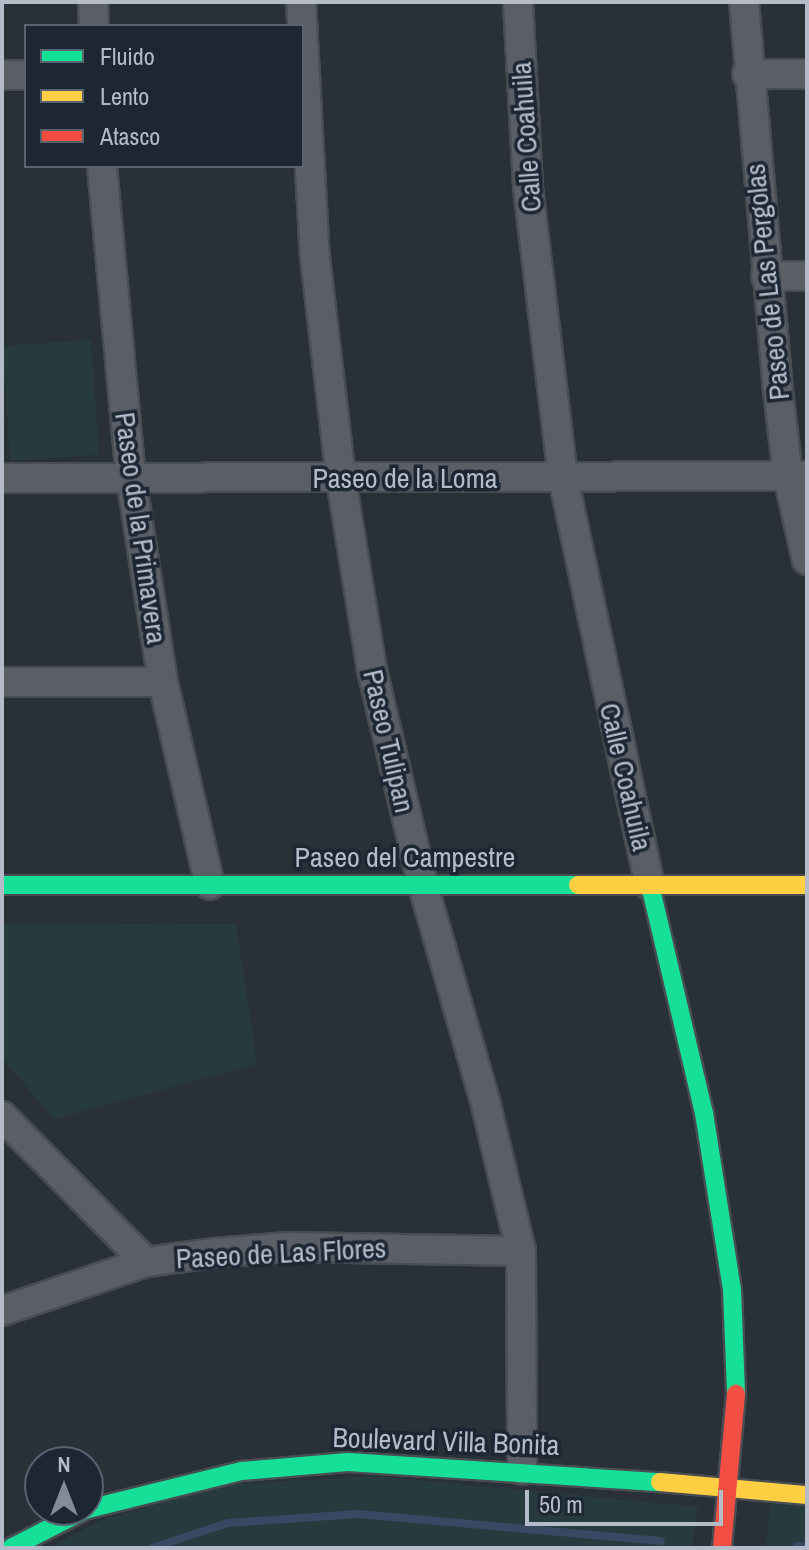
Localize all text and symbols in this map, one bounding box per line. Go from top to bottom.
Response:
legend [24,24,304,168]
text: Fluido [100,40,155,72]
street label: Calle Coahuila [504,61,548,213]
text: Lento [100,80,149,112]
text: Atasco [100,120,160,152]
street label: Paseo de Las Pergolas [738,162,796,402]
street label: Paseo de la Primavera [108,410,174,646]
street label: Paseo de la Loma [312,461,498,495]
street label: Paseo Tulipan [356,666,422,816]
street label: Calle Coahuila [593,700,659,854]
street label: Paseo del Campestre [295,840,515,874]
street label: Paseo de Las Flores [175,1231,387,1275]
street label: Boulevard Villa Bonita [332,1420,560,1462]
north arrow [24,1446,104,1526]
text: N [57,1449,71,1479]
scale bar [529,1474,727,1524]
text: 50 m [539,1488,583,1520]

